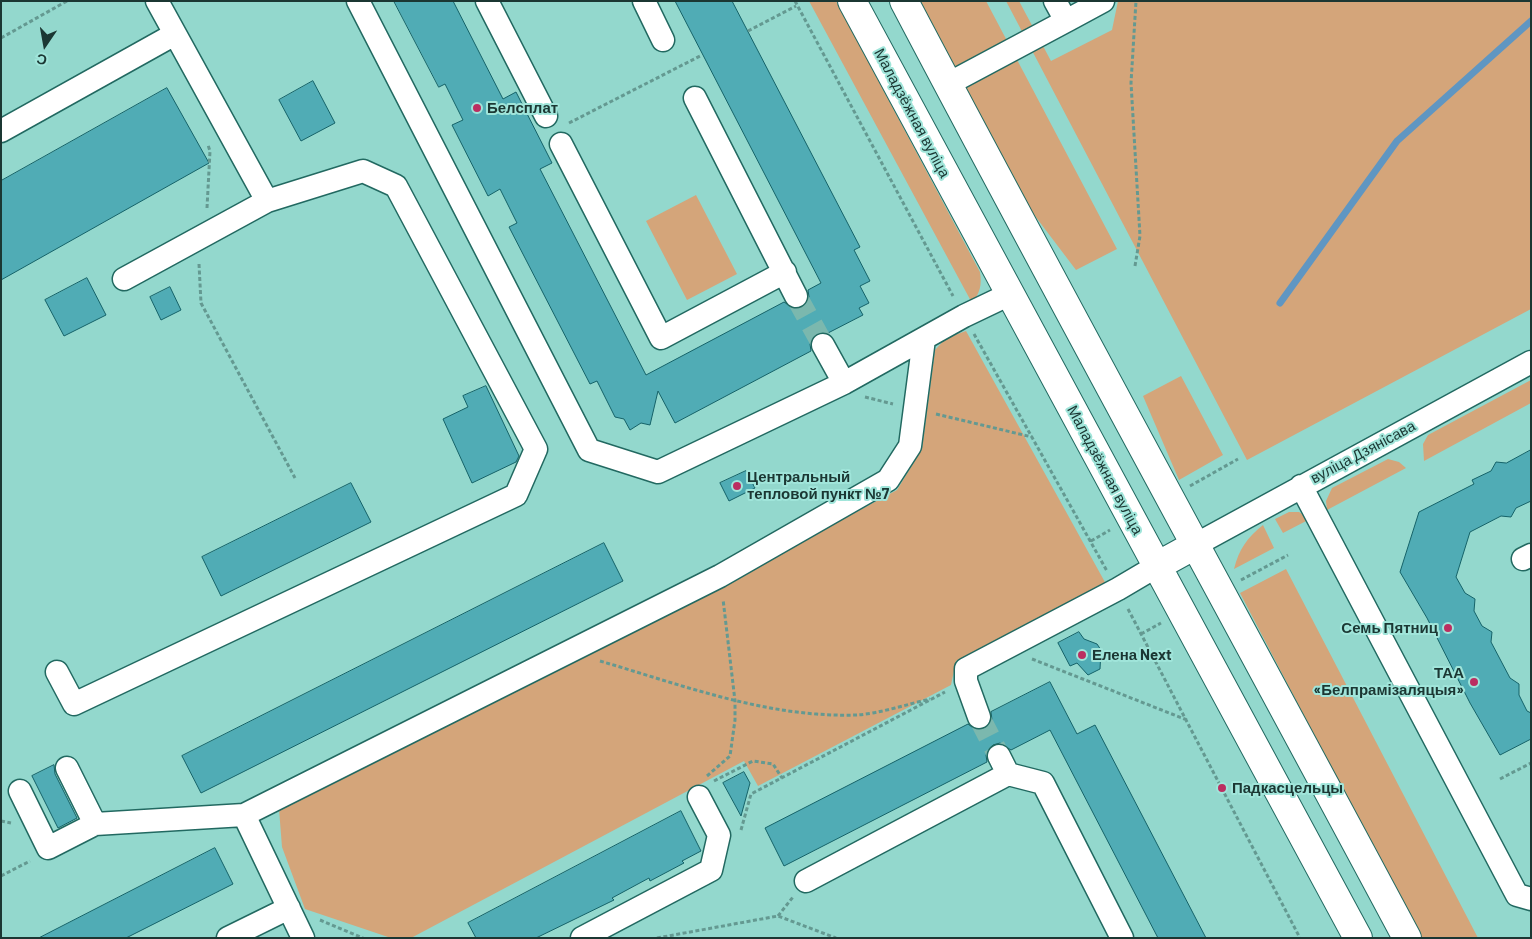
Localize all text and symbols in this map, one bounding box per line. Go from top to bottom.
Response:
north arrow [20,20,70,70]
street label: Маладзёжная вуліца [870,45,954,181]
text: С [35,51,48,70]
place label: Белсплат [487,99,558,117]
marker: Белсплат [471,102,483,114]
street label: Маладзёжная вуліца [1063,402,1147,538]
street label: вуліца Дзянісава [1308,417,1418,487]
place label: Центральный тепловой пункт №7 [747,468,889,503]
marker: Центральный тепловой пункт №7 [731,480,743,492]
place label: Семь Пятниц [1341,619,1438,637]
marker: Семь Пятниц [1442,622,1454,634]
place label: Елена Next [1092,646,1172,664]
marker: Елена Next [1076,649,1088,661]
place label: ТАА «Белпрамізаляцыя» [1314,664,1464,699]
marker: ТАА «Белпрамізаляцыя» [1468,676,1480,688]
place label: Падкасцельцы [1232,779,1343,797]
marker: Падкасцельцы [1216,782,1228,794]

